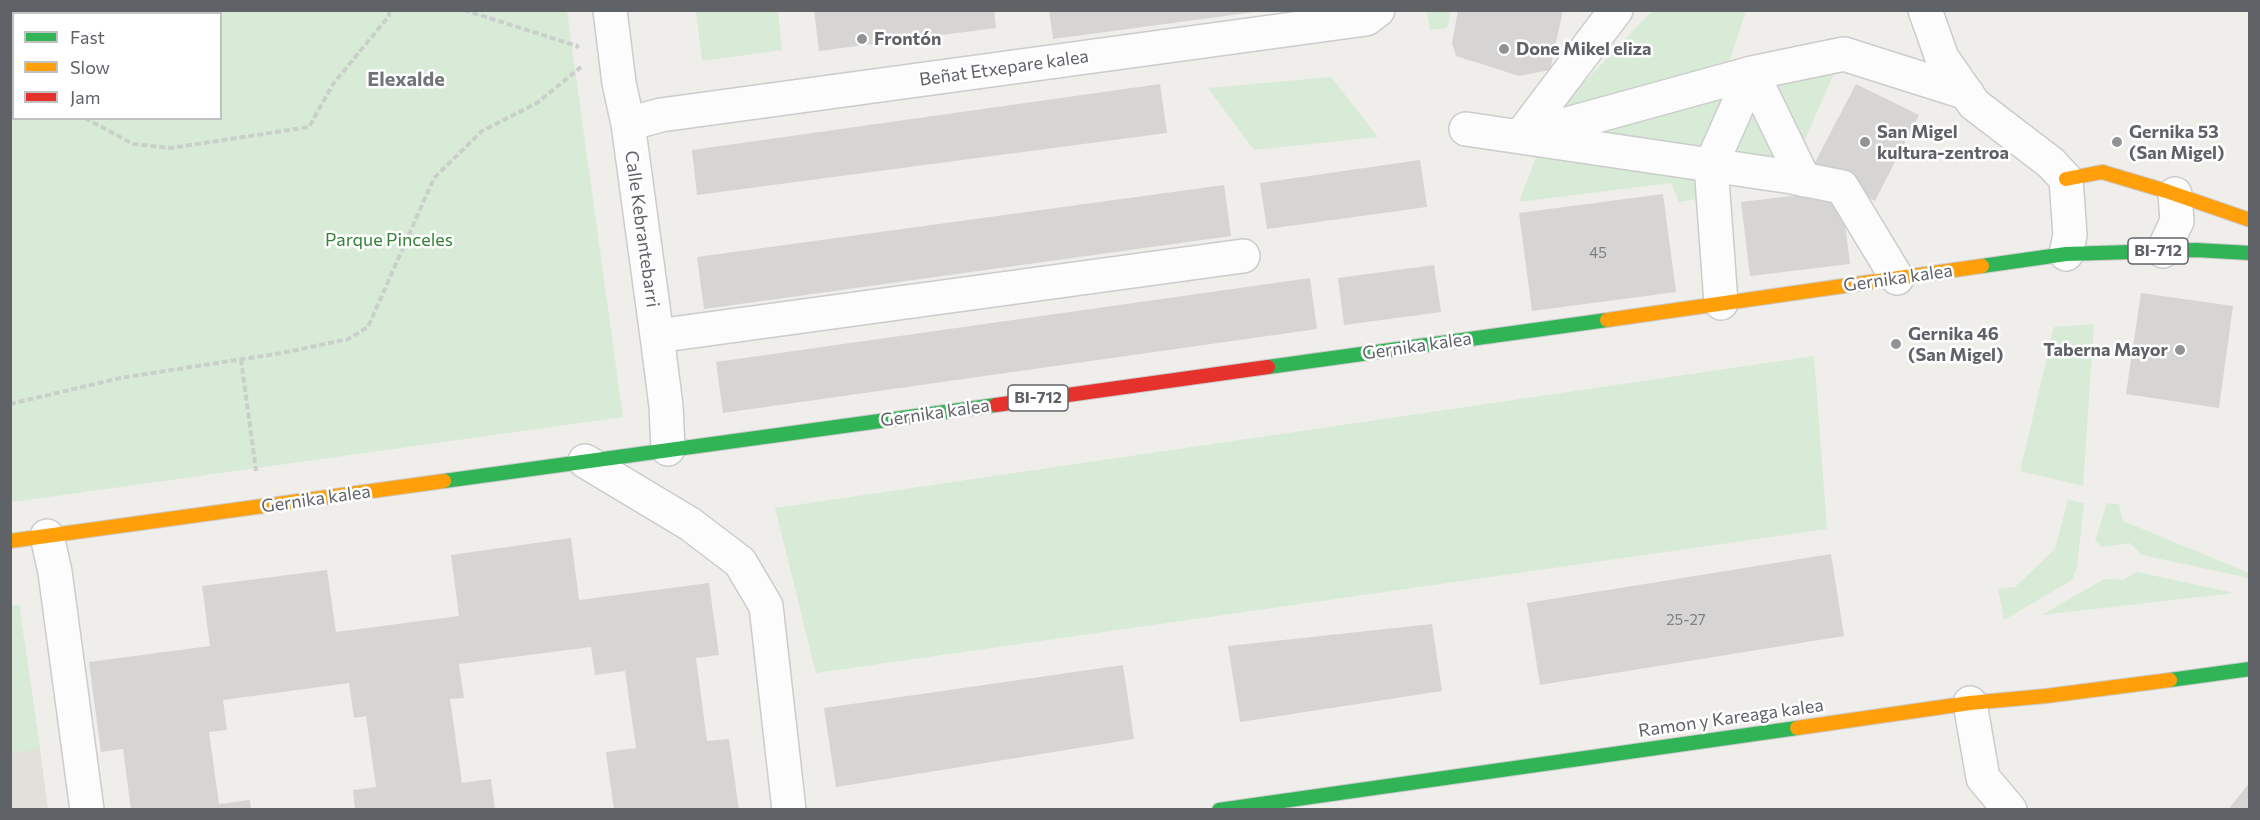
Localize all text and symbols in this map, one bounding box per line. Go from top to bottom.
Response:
legend [12,12,222,120]
text: Fast [70,26,105,48]
place label: Frontón [874,28,941,50]
marker: Frontón [855,32,869,46]
place label: Done Mikel eliza [1516,38,1651,60]
marker: Done Mikel eliza [1497,42,1511,56]
street label: Beñat Etxepare kalea [918,45,1090,91]
text: Slow [70,56,110,78]
district label: Elexalde [367,67,445,91]
text: Jam [70,86,100,108]
place label: San Migel kultura-zentroa [1877,121,2009,164]
place label: Gernika 53 (San Migel) [2129,121,2224,164]
marker: San Migel kultura-zentroa [1858,135,1872,149]
marker: Gernika 53 (San Migel) [2110,135,2124,149]
street label: Calle Kebrantebarri [620,149,664,309]
park label: Parque Pinceles [325,229,453,251]
road number: BI-712 [2128,238,2188,264]
house number: 45 [1589,244,1607,262]
street label: Gernika kalea [1842,260,1954,296]
place label: Gernika 46 (San Migel) [1908,323,2003,366]
street label: Gernika kalea [1361,328,1473,364]
marker: Gernika 46 (San Migel) [1889,337,1903,351]
place label: Taberna Mayor [2043,339,2168,361]
marker: Taberna Mayor [2173,343,2187,357]
road number: BI-712 [1008,385,1068,411]
street label: Gernika kalea [879,395,991,431]
street label: Gernika kalea [260,481,372,517]
house number: 25-27 [1666,611,1706,629]
street label: Ramon y Kareaga kalea [1637,694,1825,742]

